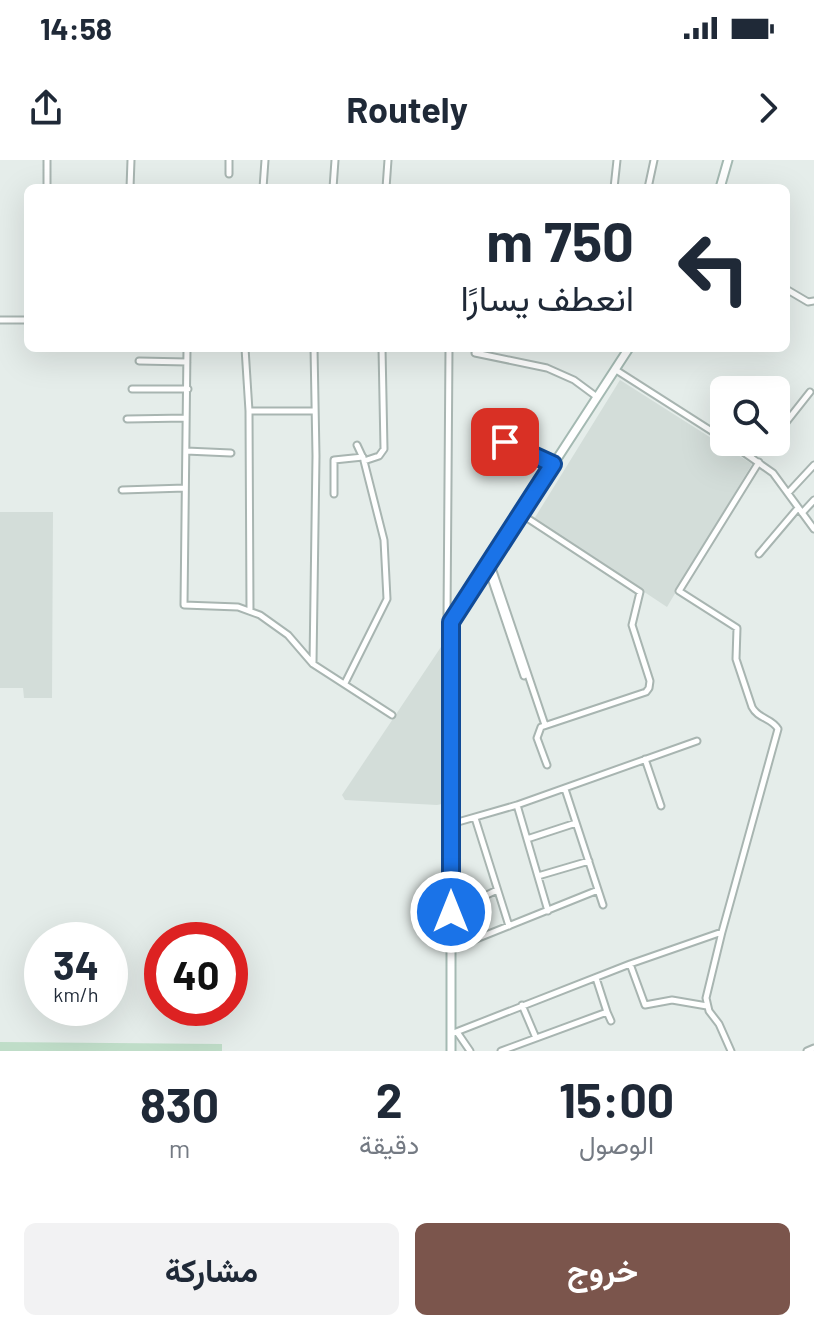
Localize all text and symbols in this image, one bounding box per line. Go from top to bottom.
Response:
text: 14:58 [40,10,112,46]
icon: share [24,86,68,130]
icon: forward [746,86,790,130]
text: Routely [346,87,468,130]
text: 750 m [486,206,634,273]
icon: left [662,216,766,320]
text: انعطف يسارًا [461,275,634,318]
map controls [710,376,790,456]
button: search [710,376,790,456]
pin [471,408,539,476]
icon: arrive [483,420,527,464]
position arrow [409,870,493,954]
speed limit sign: 40 [144,922,248,1026]
text: 34 [53,940,99,988]
text: km/h [53,982,99,1006]
text: 2 [376,1070,403,1128]
text: 15:00 [559,1070,674,1128]
text: 830 [140,1075,219,1133]
text: دقيقة [359,1128,419,1159]
text: الوصول [579,1128,654,1159]
text: m [169,1132,190,1163]
button: مشاركة [24,1223,399,1315]
button: خروج [415,1223,790,1315]

